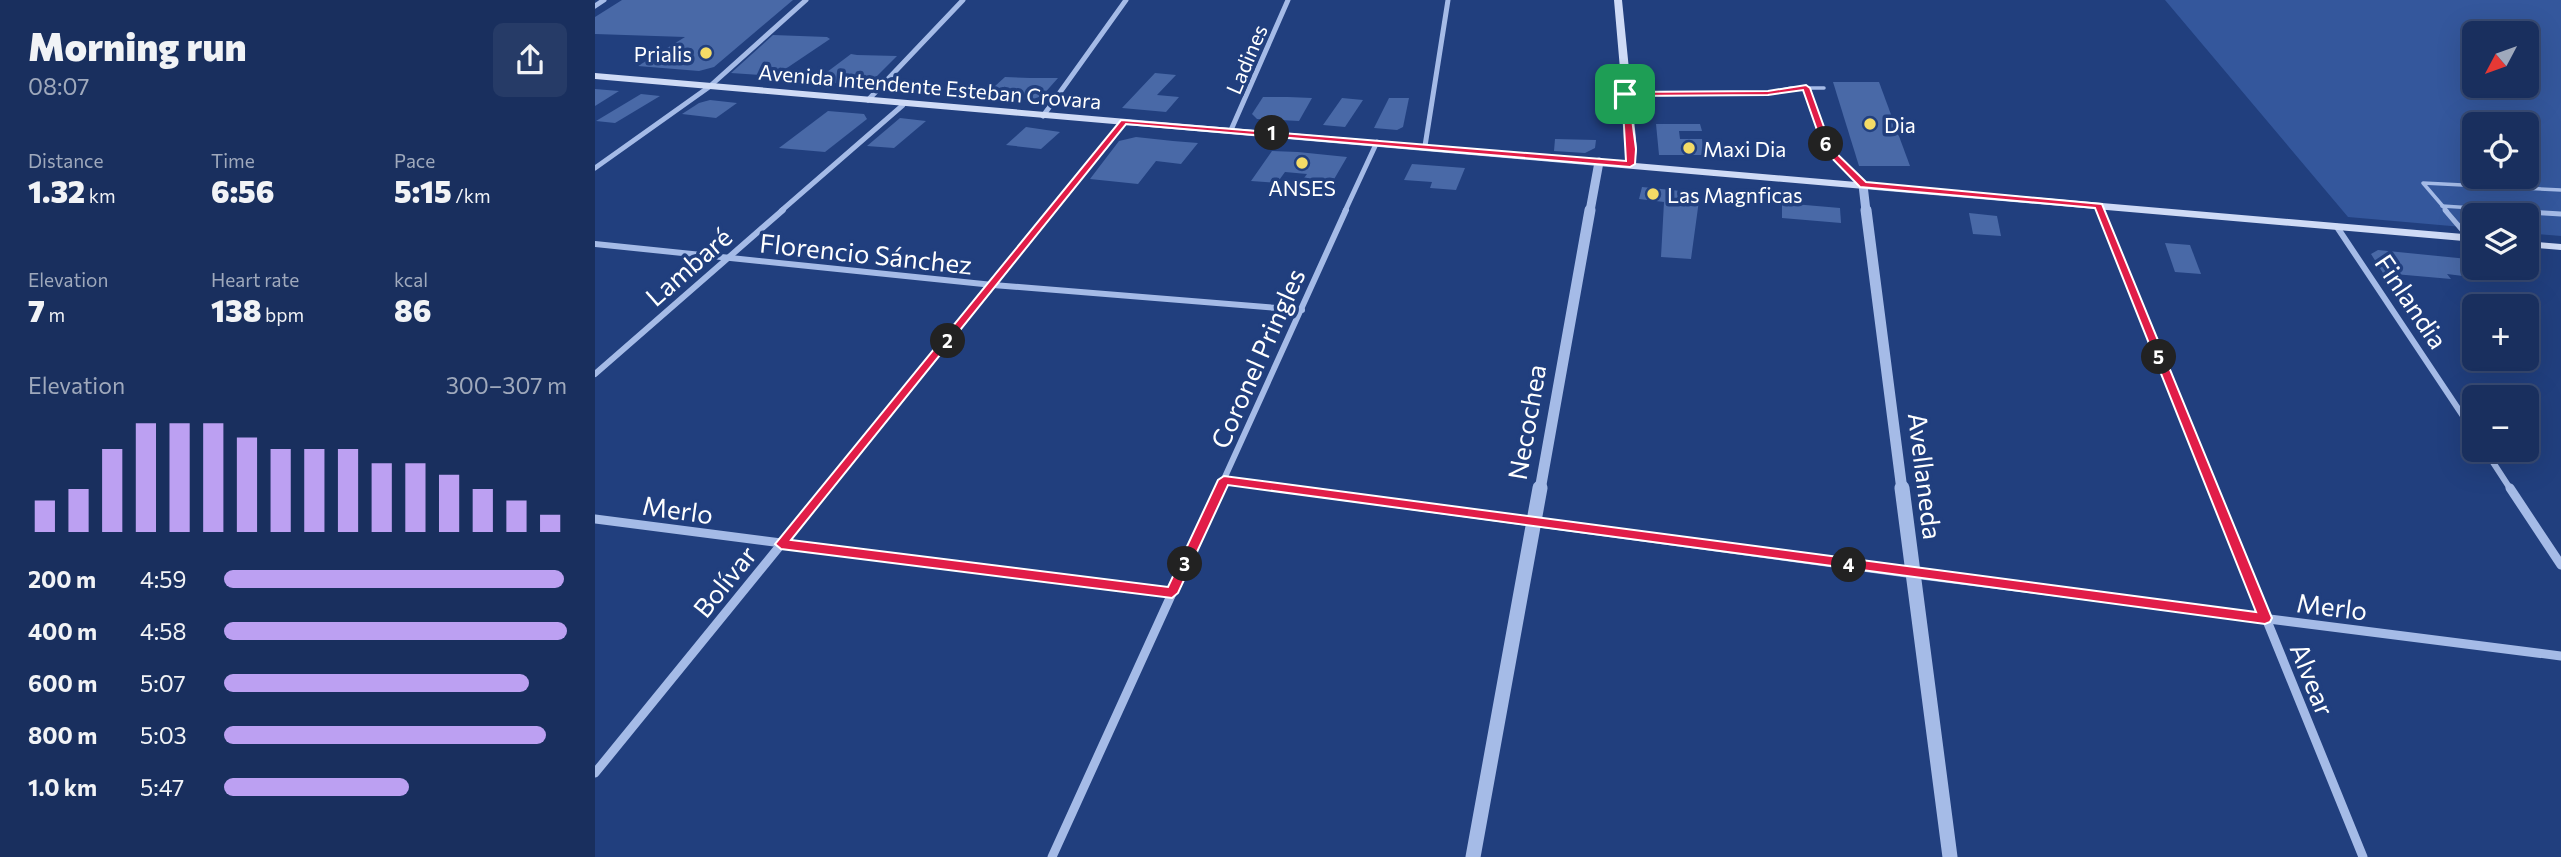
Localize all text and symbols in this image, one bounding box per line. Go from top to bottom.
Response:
street label: Ladines [1220,20,1272,98]
north arrow [2462,21,2539,98]
map controls [2462,21,2539,462]
text: Morning run [28,22,247,69]
button: share [493,23,567,97]
place label: Prialis [634,41,692,66]
marker: Prialis [698,45,714,61]
street label: Avenida Intendente Esteban Crovara [757,59,1103,113]
pin [1595,64,1655,124]
text: 08:07 [28,72,89,100]
icon: arrive [1606,75,1644,113]
place label: Dia [1884,112,1916,137]
button: locate [2462,112,2539,189]
pin: 1 [1255,116,1289,150]
marker: Dia [1862,116,1878,132]
text: 1 [1267,121,1276,144]
pin: 6 [1809,127,1843,162]
text: 6 [1820,132,1831,155]
place label: Maxi Dia [1703,136,1786,161]
marker: Maxi Dia [1681,140,1697,156]
text: Distance [28,149,104,172]
text: Time [211,149,255,172]
text: Pace [394,149,435,172]
marker: ANSES [1294,155,1310,171]
text: 1.32 [28,172,85,209]
text: 6:56 [211,172,274,209]
text: 5:15 [394,172,452,209]
place label: ANSES [1268,175,1336,200]
place label: Las Magnficas [1667,182,1803,207]
text: km [85,184,116,207]
text: /km [452,184,491,207]
marker: Las Magnficas [1645,186,1661,202]
button: layers [2462,203,2539,280]
street label: Lambaré [639,220,737,312]
street label: Florencio Sánchez [758,226,974,280]
street label: Finlandia [2369,248,2455,354]
street label: Coronel Pringles [1203,263,1311,453]
text: Elevation [28,268,108,291]
text: Heart rate [211,268,299,291]
text: kcal [394,268,428,291]
text: 7 [28,291,45,328]
text: 138 [211,291,261,328]
text: 86 [394,291,431,328]
button: + [2462,294,2539,371]
text: m [45,303,65,326]
text: bpm [261,303,304,326]
pin: 2 [931,324,965,358]
text: 2 [942,329,953,352]
pin: 5 [2141,340,2177,374]
text: 5 [2153,345,2164,368]
street label: Necochea [1501,362,1551,482]
text: Elevation [28,371,125,399]
text: 300–307 m [446,371,567,399]
button: − [2462,385,2539,462]
street label: Avellaneda [1903,411,1949,541]
street label: Merlo [641,489,715,529]
street label: Bolívar [686,539,762,623]
pin: 3 [1167,546,1203,582]
pin: 4 [1831,548,1867,582]
text: 3 [1179,552,1190,575]
text: 4 [1843,553,1854,576]
text: 200 m [28,565,96,593]
text: 4:59 [140,565,186,593]
street label: Merlo [2295,586,2369,626]
text: 400 m [28,617,97,645]
text: 4:58 [140,617,186,645]
street label: Alvear [2285,638,2341,720]
text: 600 m [28,669,97,697]
text: 5:07 [140,669,186,697]
text: 800 m [28,721,97,749]
text: 5:03 [140,721,187,749]
text: 1.0 km [28,773,97,801]
text: 5:47 [140,773,184,801]

